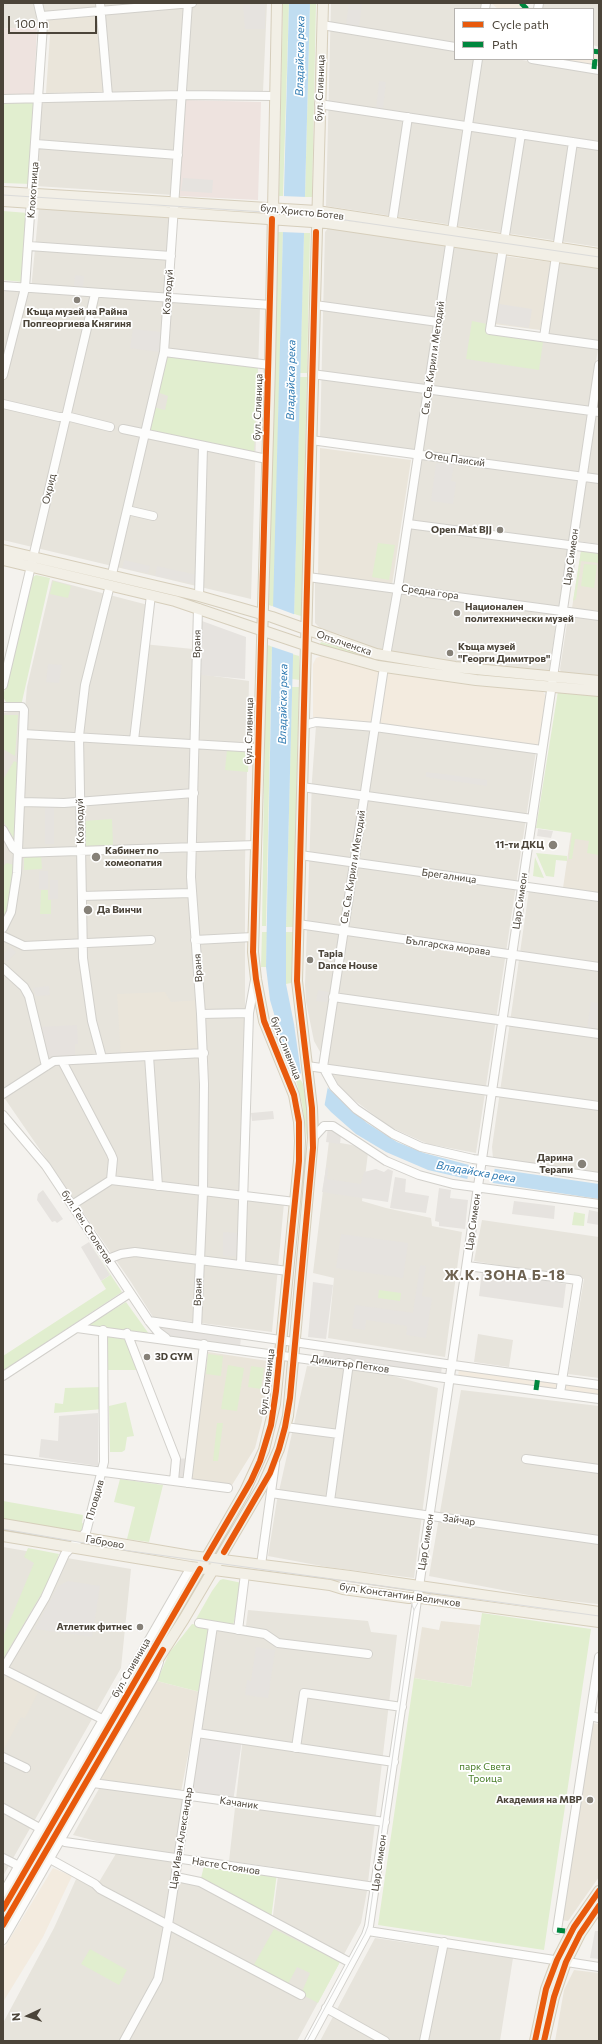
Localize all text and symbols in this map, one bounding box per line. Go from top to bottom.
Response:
scale bar [10,8,99,34]
legend [454,8,594,60]
text: 100 m [15,16,49,30]
water label: Владайска река [293,16,307,96]
text: Cycle path [492,17,549,31]
text: Path [492,37,518,51]
street label: бул. Сливница [313,54,327,122]
street label: Клокотница [25,161,41,219]
street label: бул. Христо Ботев [260,202,344,222]
street label: Козлодуй [160,269,176,315]
marker: Къща музей на Райна Попгеоргиева Княгиня [72,295,82,305]
street label: Св. Св. Кирил и Методий [419,300,447,416]
place label: Къща музей на Райна Попгеоргиева Княгиня [23,306,131,330]
water label: Владайска река [284,340,298,420]
street label: бул. Сливница [251,373,265,441]
street label: Отец Паисий [424,449,486,469]
street label: Охрид [40,473,58,505]
place label: Open Mat BJJ [431,524,492,536]
marker: Open Mat BJJ [495,525,505,535]
street label: Цар Симеон [561,528,581,586]
street label: Средна гора [400,582,460,602]
place label: Национален политехнически музей [465,601,574,624]
marker: Национален политехнически музей [452,608,462,618]
street label: Опълченска [315,628,373,658]
street label: Враня [191,630,203,658]
place label: Къща музей "Георги Димитров" [458,641,550,664]
marker: Къща музей "Георги Димитров" [445,648,455,658]
water label: Владайска река [276,664,290,744]
street label: бул. Сливница [242,697,256,765]
street label: Козлодуй [74,798,86,844]
street label: Св. Св. Кирил и Методий [338,809,368,925]
place label: 11-ти ДКЦ [495,839,544,851]
marker: 11-ти ДКЦ [547,839,559,851]
place label: Кабинет по хомеопатия [105,845,162,868]
marker: Кабинет по хомеопатия [90,851,102,863]
street label: Брегалница [421,866,477,886]
street label: Цар Симеон [510,872,530,930]
marker: Да Винчи [82,904,94,916]
place label: Да Винчи [97,904,142,916]
street label: Българска морава [405,934,491,958]
place label: Tapia Dance House [318,948,378,972]
street label: Враня [191,953,205,983]
marker: Tapia Dance House [305,955,315,965]
street label: бул. Сливница [268,1015,304,1081]
place label: Дарина Терапи [537,1152,573,1176]
marker: Дарина Терапи [576,1158,588,1170]
water label: Владайска река [435,1159,517,1185]
street label: бул. Ген. Столетов [59,1188,115,1266]
street label: Цар Симеон [463,1193,483,1251]
district label: Ж.К. ЗОНА Б-18 [444,1267,566,1283]
street label: Враня [192,1278,204,1306]
street label: бул. Сливница [257,1348,277,1416]
place label: 3D GYM [155,1351,193,1363]
marker: 3D GYM [142,1352,152,1362]
street label: Димитър Петков [310,1353,390,1375]
street label: Пловдив [84,1478,106,1522]
street label: Зайчар [442,1512,476,1528]
street label: Цар Симеон [416,1513,436,1571]
street label: Габрово [85,1533,125,1551]
street label: бул. Константин Величков [339,1581,461,1609]
place label: Атлетик фитнес [57,1621,132,1633]
marker: Атлетик фитнес [135,1622,145,1632]
street label: бул. Сливница [109,1636,153,1700]
park label: парк Света Троица [459,1761,511,1784]
street label: Цар Иван Александър [167,1786,195,1890]
street label: Качаник [219,1794,259,1812]
place label: Академия на МВР [496,1794,582,1806]
marker: Академия на МВР [585,1795,595,1805]
street label: Цар Симеон [369,1834,389,1892]
street label: Насте Стоянов [191,1855,261,1877]
north arrow [8,1996,48,2036]
text: N [9,2012,22,2021]

